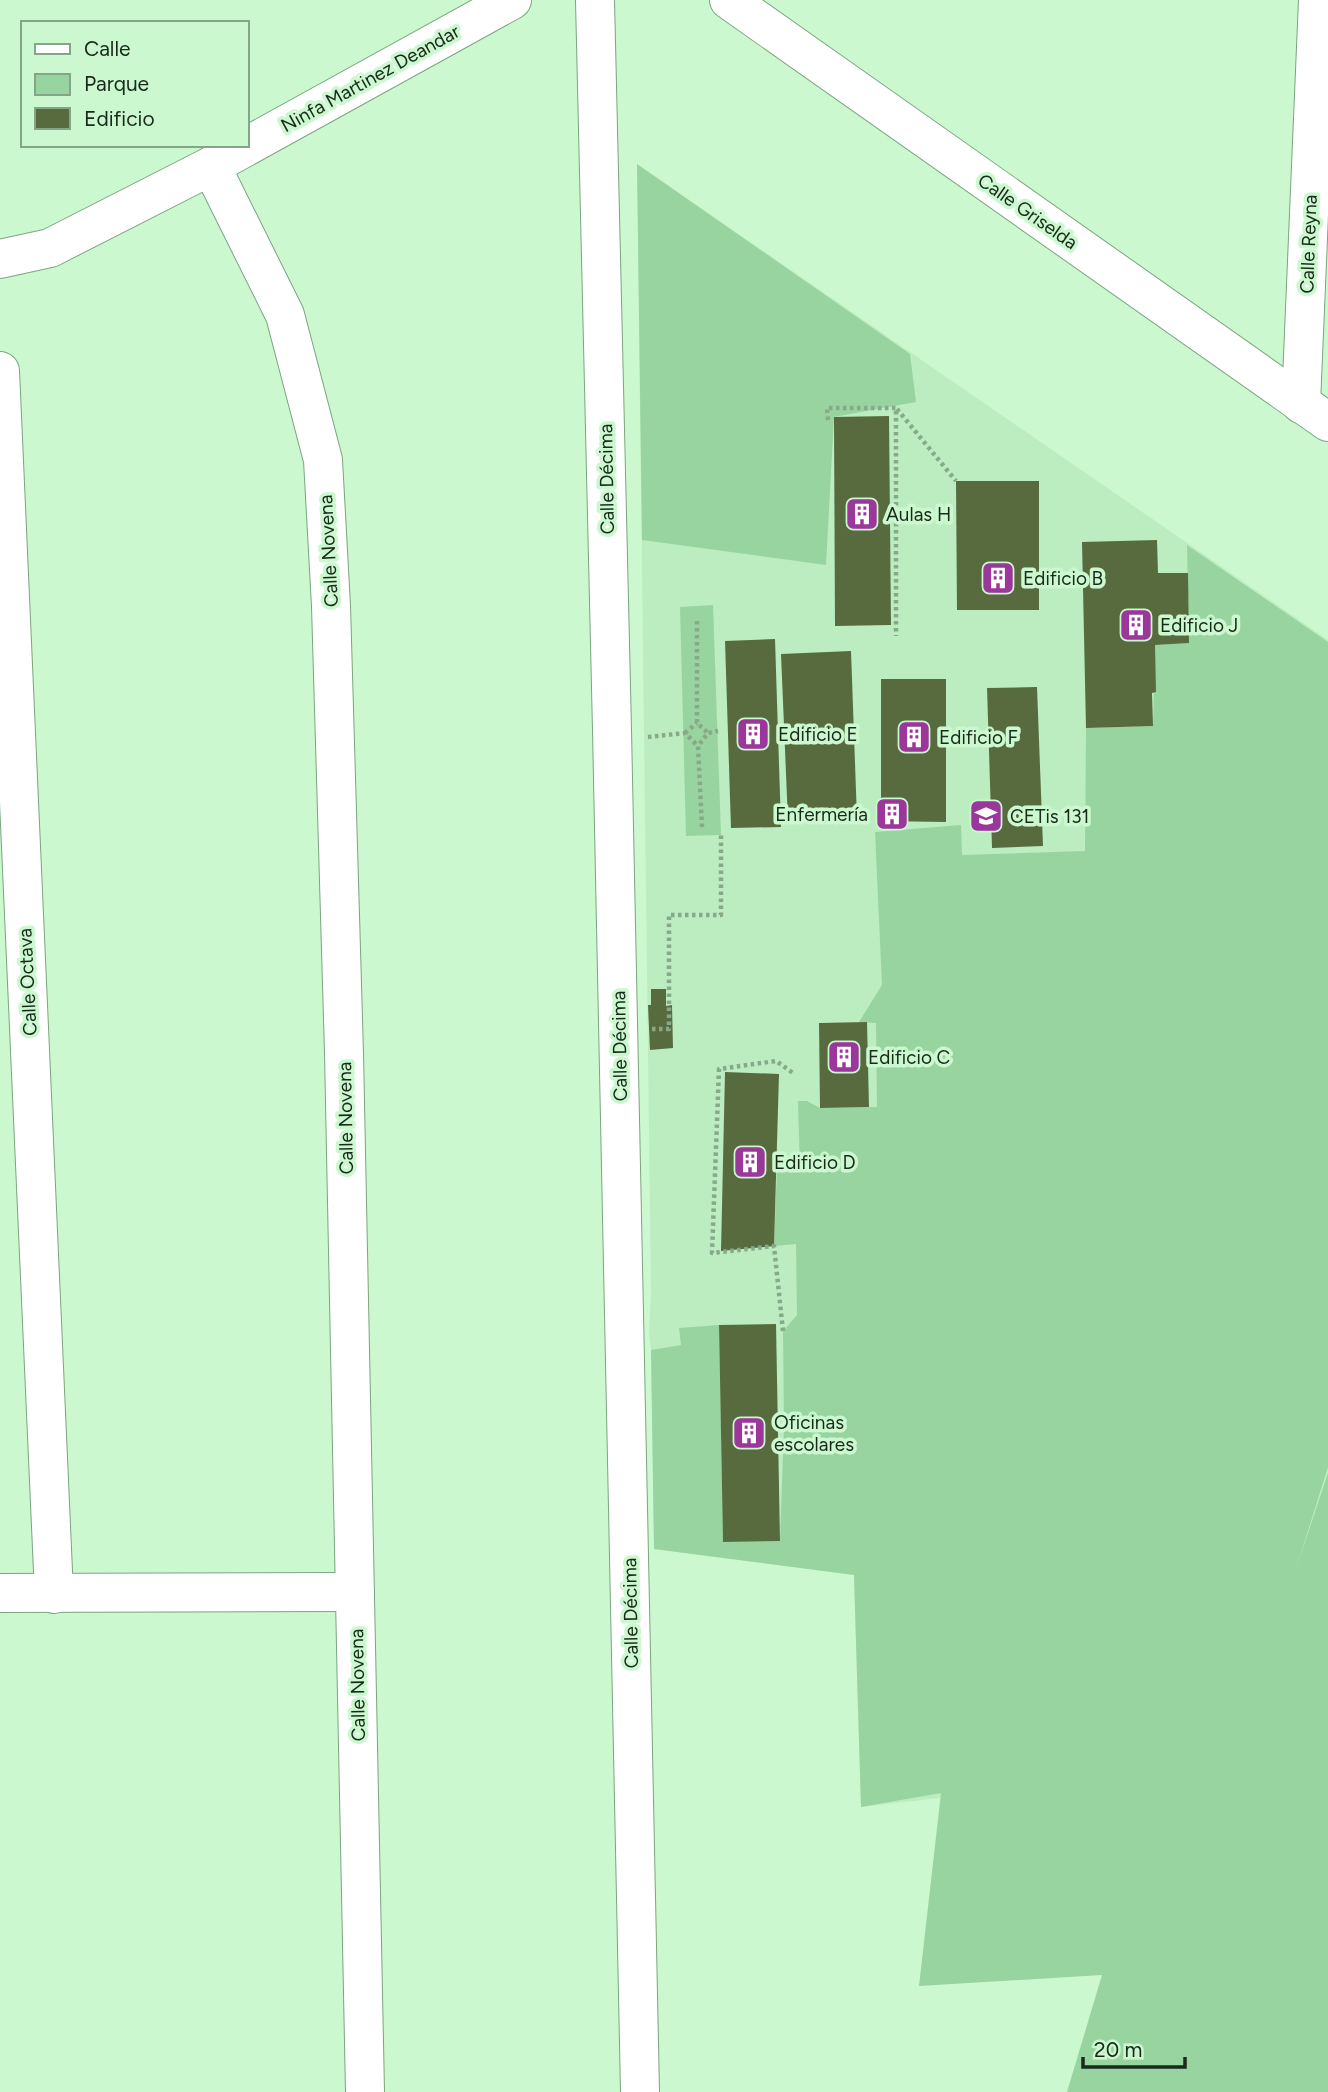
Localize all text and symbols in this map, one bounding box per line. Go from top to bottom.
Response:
street label: Ninfa Martinez Deandar [277,19,464,137]
legend [21,21,248,147]
text: Calle [84,36,131,61]
text: Parque [84,71,149,96]
text: Edificio [84,106,155,131]
street label: Calle Griselda [973,169,1082,254]
street label: Calle Reyna [1295,194,1322,294]
street label: Calle Décima [594,423,619,535]
street label: Calle Novena [314,494,343,608]
building icon: Aulas H [843,495,881,533]
place label: Aulas H [886,503,951,526]
building icon: Edificio B [979,559,1017,597]
place label: Edificio B [1023,567,1103,590]
building icon: Edificio J [1117,606,1155,644]
place label: Edificio J [1160,614,1238,637]
building icon: Edificio E [734,715,772,753]
building icon: Edificio F [895,718,933,756]
place label: Edificio E [778,723,858,746]
place label: Edificio F [939,726,1018,749]
building icon: Enfermería [873,795,911,833]
school or university icon: CETis 131 [967,797,1005,835]
place label: Enfermería [775,803,868,826]
place label: CETis 131 [1010,805,1089,828]
street label: Calle Octava [13,928,42,1036]
street label: Calle Décima [607,990,632,1102]
building icon: Edificio C [825,1038,863,1076]
place label: Edificio C [868,1046,951,1069]
street label: Calle Novena [333,1061,358,1174]
building icon: Edificio D [731,1143,769,1181]
place label: Edificio D [774,1151,856,1174]
place label: Oficinas escolares [774,1411,854,1456]
building icon: Oficinas escolares [730,1414,768,1452]
street label: Calle Décima [618,1557,643,1669]
street label: Calle Novena [345,1628,370,1741]
scale bar [1083,2025,1184,2070]
text: 20 m [1094,2037,1142,2062]

